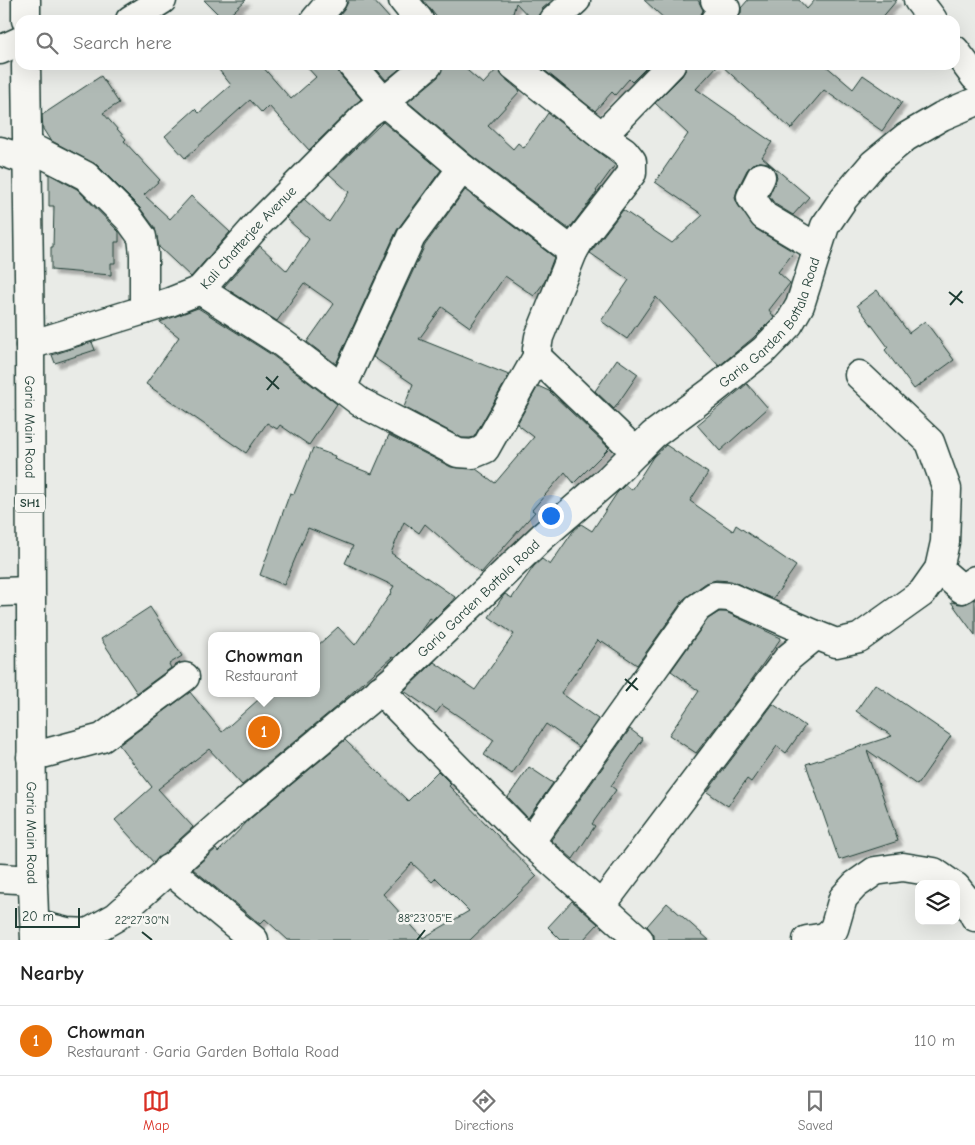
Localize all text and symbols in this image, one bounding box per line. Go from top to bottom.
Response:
search box [15,15,960,70]
icon: search [33,29,61,57]
text: Search here [73,32,172,54]
street label: Kali Chatterjee Avenue [196,182,300,293]
street label: Garia Garden Bottala Road [715,255,823,391]
street label: Garia Main Road [22,376,39,478]
road number: SH1 [15,493,45,512]
your location [538,503,564,529]
street label: Garia Garden Bottala Road [413,536,543,661]
popup [208,632,320,697]
text: Chowman [225,645,303,667]
text: Restaurant [225,667,297,685]
pin: 1 [248,713,280,751]
street label: Garia Main Road [23,782,41,885]
map controls [915,880,960,925]
button: layers [915,880,960,925]
scale bar [15,905,80,928]
text: 20 m [22,908,54,925]
text: 88°23'05"E [398,911,452,925]
text: 22°27'30"N [115,913,169,927]
text: Nearby [20,961,84,985]
text: Chowman [67,1021,145,1043]
text: 1 [33,1032,39,1050]
text: 110 m [914,1032,955,1050]
text: Restaurant · Garia Garden Bottala Road [67,1043,339,1061]
tab: Map [142,1087,170,1134]
tab: Directions [454,1087,514,1134]
tab: Saved [798,1087,833,1134]

